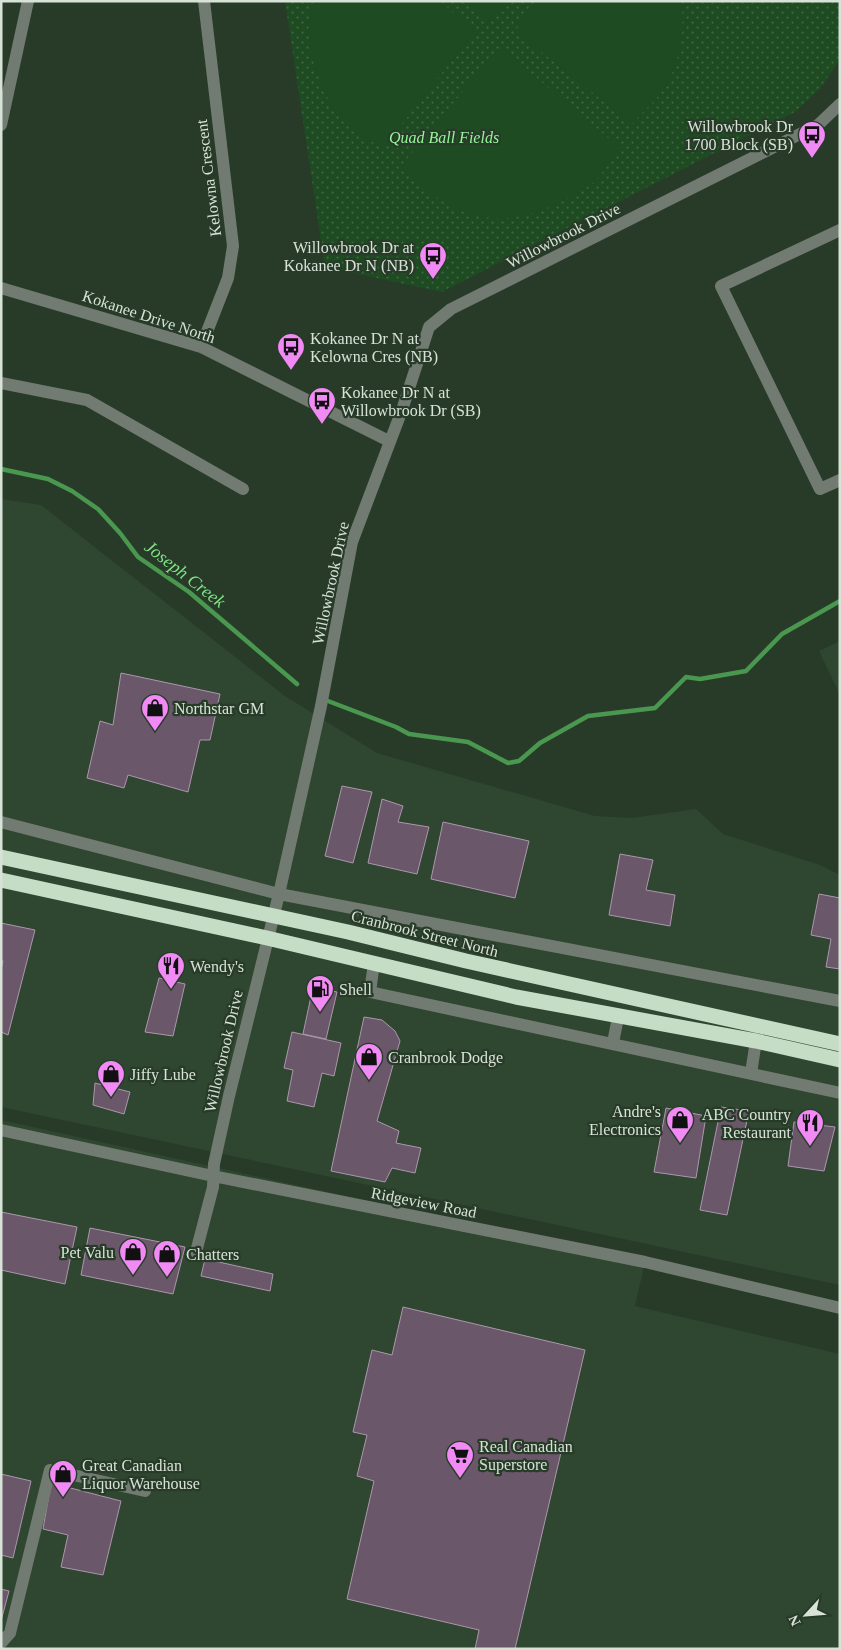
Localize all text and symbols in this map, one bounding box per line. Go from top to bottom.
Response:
street label: Kelowna Crescent [193,118,224,237]
place label: Willowbrook Dr 1700 Block (SB) [685,118,794,154]
bus stop icon: Willowbrook Dr 1700 Block (SB) [797,120,827,159]
park label: Quad Ball Fields [389,129,499,146]
street label: Willowbrook Drive [504,199,623,271]
place label: Willowbrook Dr at Kokanee Dr N (NB) [284,239,415,275]
bus stop icon: Willowbrook Dr at Kokanee Dr N (NB) [418,241,448,280]
street label: Kokanee Drive North [80,287,217,346]
place label: Kokanee Dr N at Kelowna Cres (NB) [310,330,438,366]
bus stop icon: Kokanee Dr N at Kelowna Cres (NB) [276,332,306,371]
place label: Kokanee Dr N at Willowbrook Dr (SB) [341,384,481,420]
bus stop icon: Kokanee Dr N at Willowbrook Dr (SB) [307,386,337,425]
street label: Willowbrook Drive [309,520,352,646]
water label: Joseph Creek [141,536,230,612]
shop icon: Northstar GM [140,693,170,732]
place label: Northstar GM [174,700,264,717]
street label: Cranbrook Street North [350,907,500,960]
restaurant icon: Wendy's [156,951,186,990]
place label: Wendy's [190,958,244,976]
fuel station icon: Shell [305,974,335,1013]
place label: Shell [339,981,372,998]
street label: Willowbrook Drive [201,988,246,1114]
shop icon: Cranbrook Dodge [354,1042,384,1081]
place label: Cranbrook Dodge [388,1049,503,1067]
shop icon: Jiffy Lube [96,1059,126,1098]
place label: Jiffy Lube [130,1066,196,1084]
place label: Andre's Electronics [589,1103,661,1138]
shop icon: Andre's Electronics [665,1105,695,1144]
place label: ABC Country Restaurant [702,1106,792,1141]
restaurant icon: ABC Country Restaurant [795,1108,825,1147]
street label: Ridgeview Road [370,1184,478,1222]
shop icon: Pet Valu [118,1237,148,1276]
shop icon: Chatters [152,1239,182,1278]
place label: Pet Valu [61,1244,114,1261]
place label: Chatters [186,1246,239,1263]
place label: Real Canadian Superstore [479,1438,573,1474]
supermarket icon: Real Canadian Superstore [445,1440,475,1479]
place label: Great Canadian Liquor Warehouse [82,1457,200,1493]
shop icon: Great Canadian Liquor Warehouse [48,1459,78,1498]
north arrow [781,1590,831,1640]
text: N [786,1613,804,1628]

